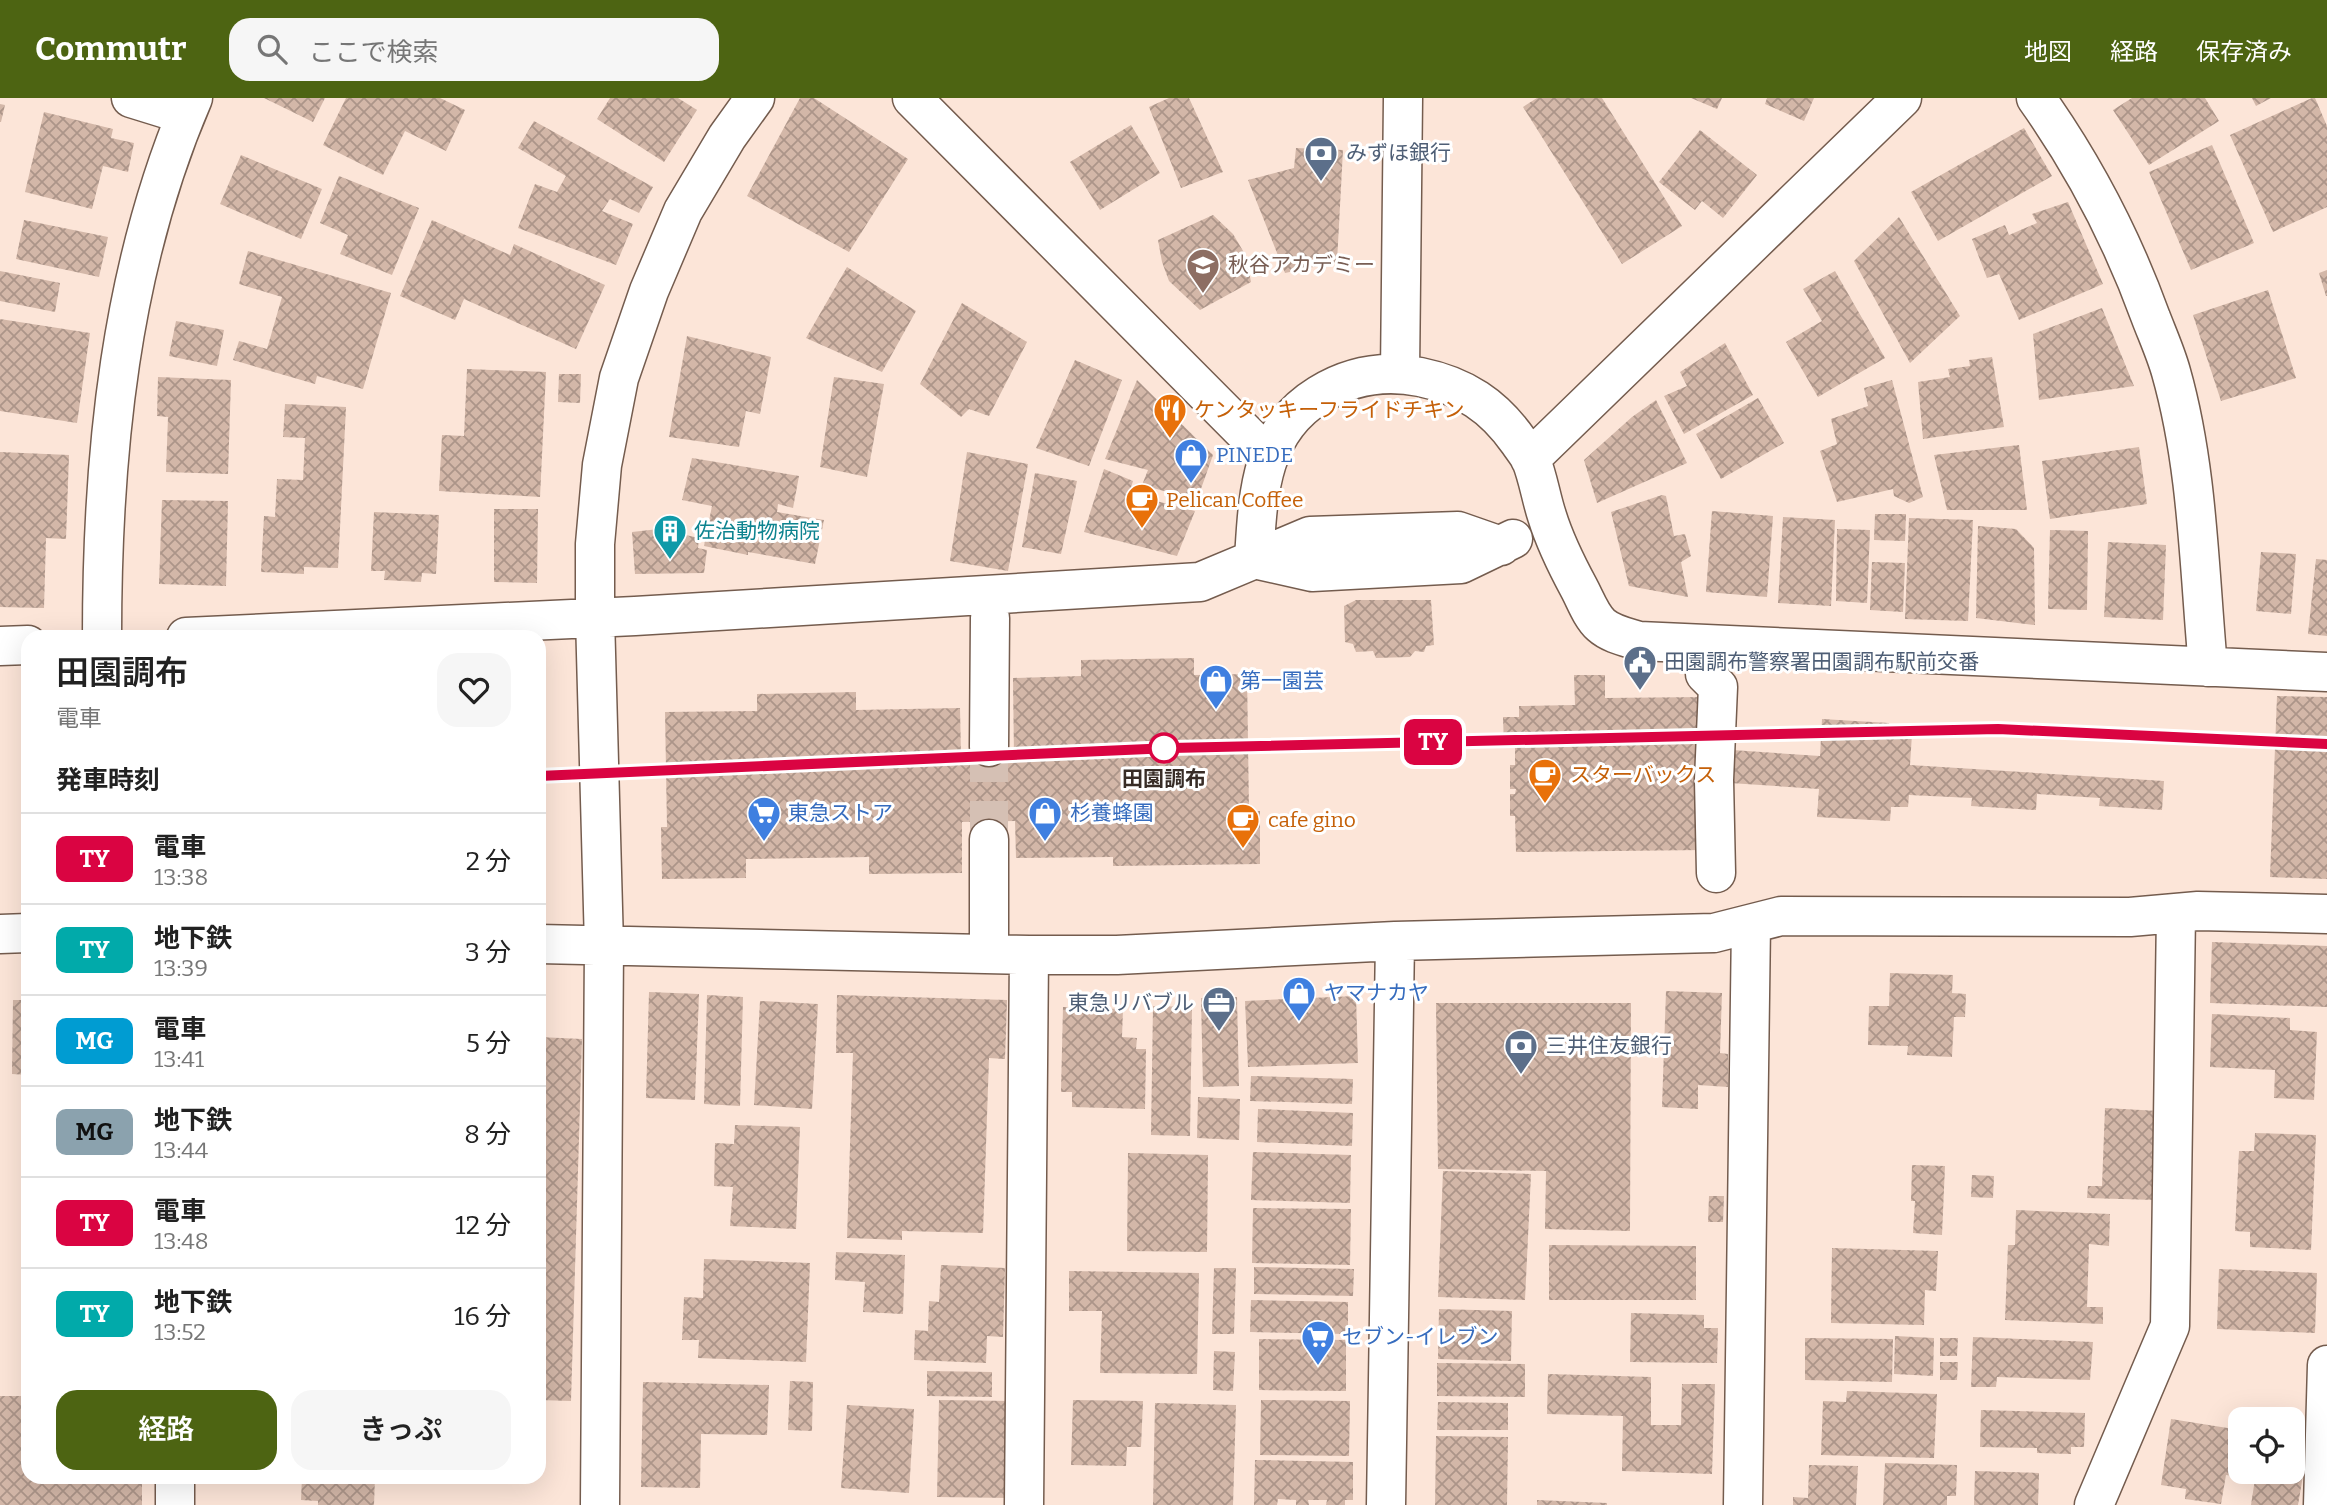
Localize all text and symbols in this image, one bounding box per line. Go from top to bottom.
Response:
search box [229,18,719,81]
text: Commutr [35,29,187,69]
icon: search [253,30,291,68]
text: ここで検索 [309,37,439,68]
text: 地図 [2024,38,2072,66]
text: 経路 [2110,38,2158,66]
text: 保存済み [2196,38,2292,66]
bank icon: みずほ銀行 [1302,134,1340,183]
place label: みずほ銀行 [1346,140,1451,166]
school or university icon: 秋谷アカデミー [1184,246,1222,295]
place label: 秋谷アカデミー [1228,252,1375,278]
restaurant icon: ケンタッキーフライドチキン [1151,391,1189,440]
place label: ケンタッキーフライドチキン [1194,397,1464,423]
shop icon: PINEDE [1172,436,1210,485]
place label: PINEDE [1216,442,1293,468]
cafe icon: Pelican Coffee [1123,481,1161,530]
place label: Pelican Coffee [1166,487,1303,513]
building icon: 佐治動物病院 [651,512,689,561]
place label: 佐治動物病院 [694,518,820,544]
public building icon: 田園調布警察署田園調布駅前交番 [1621,643,1659,692]
place label: 田園調布警察署田園調布駅前交番 [1664,649,1979,675]
text: 田園調布 [56,653,188,693]
button: heart [437,653,511,727]
shop icon: 第一園芸 [1197,662,1235,711]
place label: 第一園芸 [1240,668,1324,694]
text: 電車 [56,704,102,732]
line badge: TY [1402,719,1464,765]
text: TY [1418,728,1448,756]
marker: 田園調布 [1149,733,1179,763]
cafe icon: スターバックス [1526,756,1564,805]
place label: スターバックス [1570,762,1716,788]
text: 発車時刻 [56,765,160,796]
place label: 田園調布 [1122,766,1206,792]
supermarket icon: 東急ストア [745,794,783,843]
shop icon: 杉養蜂園 [1026,794,1064,843]
place label: 東急ストア [788,800,893,826]
place label: 杉養蜂園 [1070,800,1154,826]
cafe icon: cafe gino [1224,801,1262,850]
place label: cafe gino [1268,807,1356,833]
text: 電車 [154,832,206,863]
text: TY [80,845,110,873]
text: 2 分 [466,846,511,877]
text: 13:38 [154,863,208,891]
text: 地下鉄 [154,923,232,954]
text: TY [80,936,110,964]
text: 3 分 [465,937,511,968]
text: 13:39 [154,954,208,982]
shop icon: ヤマナカヤ [1280,974,1318,1023]
place label: ヤマナカヤ [1324,980,1429,1006]
office icon: 東急リバブル [1200,984,1238,1033]
place label: 東急リバブル [1068,990,1194,1016]
text: 電車 [154,1014,206,1045]
text: MG [75,1027,114,1055]
bank icon: 三井住友銀行 [1502,1027,1540,1076]
text: 5 分 [466,1028,511,1059]
place label: 三井住友銀行 [1546,1033,1672,1059]
text: 13:41 [154,1045,204,1073]
text: 地下鉄 [154,1105,232,1136]
text: MG [75,1118,114,1146]
text: 8 分 [464,1119,511,1150]
text: 13:44 [154,1136,208,1164]
text: 電車 [154,1196,206,1227]
text: TY [80,1209,110,1237]
text: 12 分 [455,1210,511,1241]
text: 13:48 [154,1227,209,1255]
text: 地下鉄 [154,1287,232,1318]
text: TY [80,1300,110,1328]
text: 16 分 [454,1301,511,1332]
text: 13:52 [154,1318,206,1346]
supermarket icon: セブン-イレブン [1299,1318,1337,1367]
place label: セブン-イレブン [1342,1324,1499,1350]
button: 経路 [56,1390,277,1470]
button: きっぷ [291,1390,511,1470]
map controls [2228,1407,2305,1484]
button: locate [2228,1407,2305,1484]

